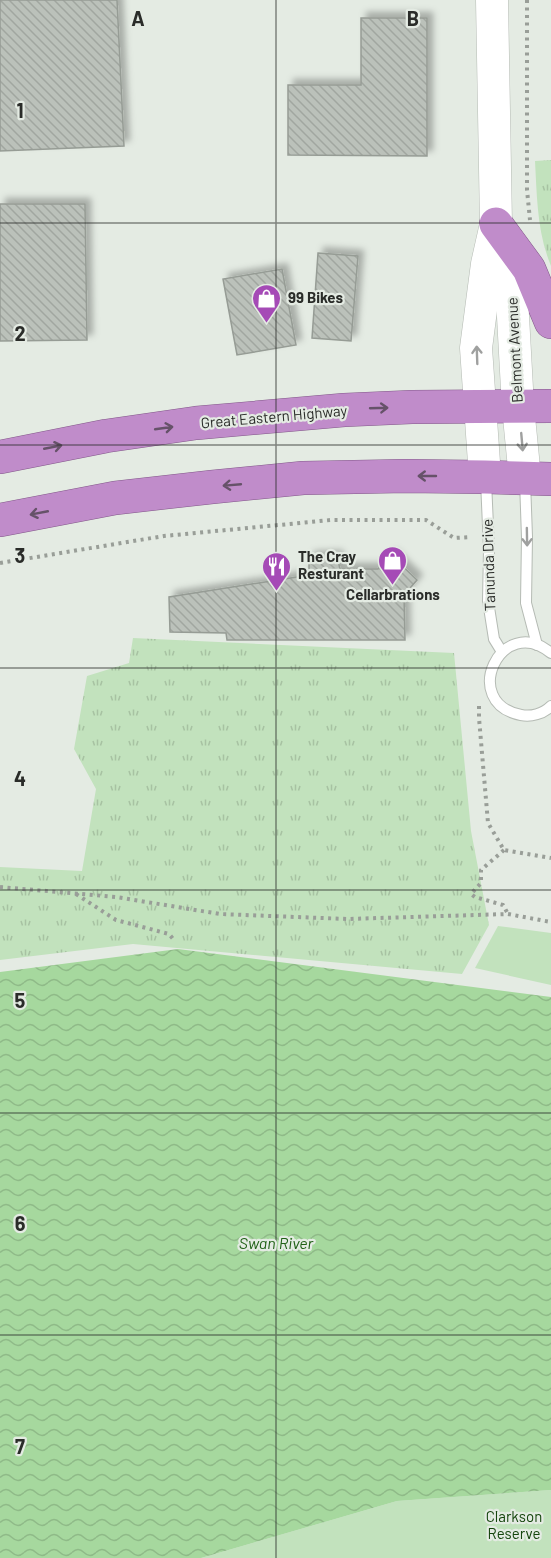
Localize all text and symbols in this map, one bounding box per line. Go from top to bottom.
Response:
text: A [131,6,145,30]
text: B [407,6,419,30]
text: 1 [16,98,24,122]
shop icon: 99 Bikes [251,282,283,324]
place label: 99 Bikes [288,288,343,306]
street label: Belmont Avenue [502,297,526,403]
text: 2 [14,321,26,345]
one-way arrow [471,346,482,366]
street label: Great Eastern Highway [200,401,348,431]
one-way arrow [369,403,389,414]
one-way arrow [154,422,174,433]
one-way arrow [516,432,527,452]
one-way arrow [43,441,62,452]
one-way arrow [417,470,437,482]
one-way arrow [223,480,243,491]
one-way arrow [30,508,50,519]
street label: Tanunda Drive [477,519,499,612]
one-way arrow [521,526,533,546]
text: 3 [15,543,25,567]
shop icon: Cellarbrations [377,544,409,586]
place label: The Cray Resturant [298,547,364,582]
restaurant icon: The Cray Resturant [261,550,293,592]
place label: Cellarbrations [346,585,440,603]
text: 4 [14,766,26,790]
text: 5 [15,988,26,1012]
text: 6 [15,1211,26,1235]
water label: Swan River [239,1233,315,1252]
text: 7 [15,1434,25,1458]
park label: Clarkson Reserve [486,1507,542,1542]

